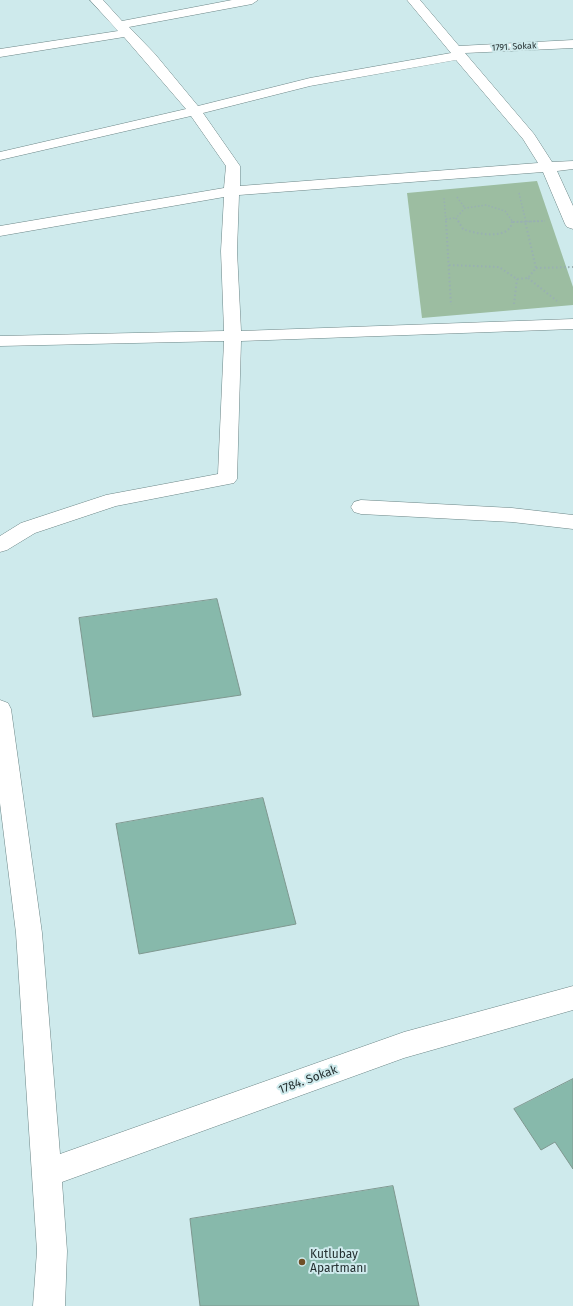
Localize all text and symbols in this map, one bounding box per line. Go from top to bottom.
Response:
street label: 1791. Sokak [491,40,537,54]
street label: 1784. Sokak [277,1063,339,1097]
place label: Kutlubay Apartmanı [310,1248,367,1276]
marker: Kutlubay Apartmanı [297,1257,307,1267]

